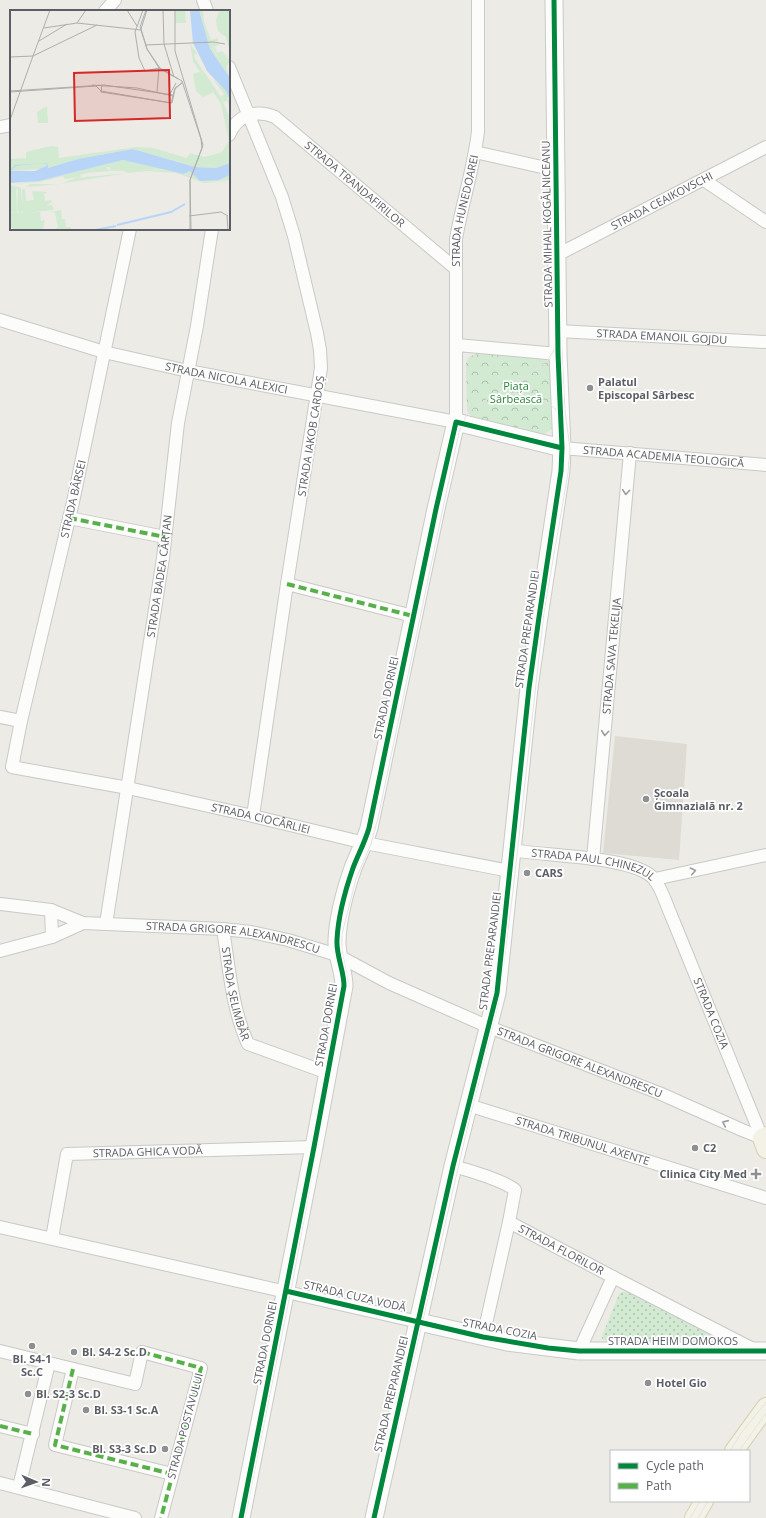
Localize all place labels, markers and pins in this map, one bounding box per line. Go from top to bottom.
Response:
place label: Palatul Episcopal Sârbesc [598,374,695,402]
marker: Palatul Episcopal Sârbesc [585,383,595,393]
place label: Școala Gimnazială nr. 2 [654,785,743,813]
marker: Școala Gimnazială nr. 2 [641,794,651,804]
place label: CARS [535,865,563,880]
marker: CARS [522,868,532,878]
place label: C2 [703,1140,716,1155]
marker: C2 [690,1143,700,1153]
place label: Clinica City Med [659,1166,747,1181]
marker: Clinica City Med [750,1168,762,1180]
marker: Bl. S4-1 Sc.C [27,1341,37,1351]
place label: Bl. S4-2 Sc.D [82,1344,147,1359]
marker: Bl. S4-2 Sc.D [69,1347,79,1357]
place label: Bl. S4-1 Sc.C [13,1351,51,1379]
place label: Hotel Gio [656,1375,707,1390]
marker: Hotel Gio [643,1378,653,1388]
place label: Bl. S2-3 Sc.D [36,1386,101,1401]
marker: Bl. S2-3 Sc.D [23,1389,33,1399]
place label: Bl. S3-1 Sc.A [94,1402,159,1417]
marker: Bl. S3-1 Sc.A [81,1405,91,1415]
place label: Bl. S3-3 Sc.D [92,1441,157,1456]
marker: Bl. S3-3 Sc.D [160,1444,170,1454]

